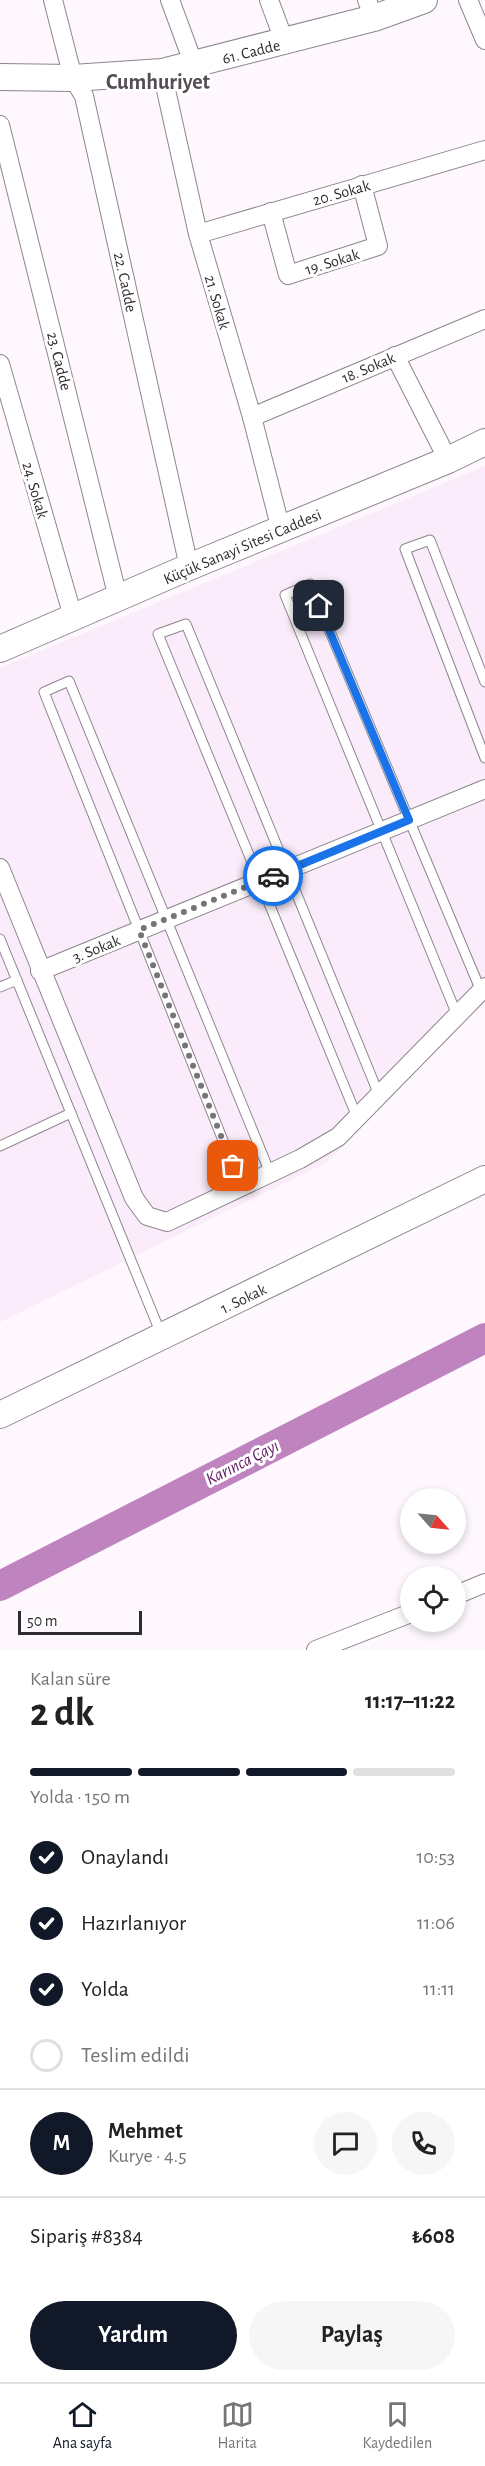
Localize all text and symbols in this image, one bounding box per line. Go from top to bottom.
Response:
street label: 61. Cadde [221,37,282,67]
district label: Cumhuriyet [106,71,211,94]
street label: 20. Sokak [311,177,372,209]
street label: 19. Sokak [303,246,362,278]
street label: 22. Cadde [111,251,139,313]
street label: 21. Sokak [202,273,233,332]
street label: 23. Cadde [44,330,74,392]
street label: 18. Sokak [339,349,398,386]
street label: 24. Sokak [19,460,51,521]
street label: Küçük Sanayi Sitesi Caddesi [161,506,324,588]
pin [293,580,344,631]
icon: home [302,589,335,622]
courier [243,846,303,906]
icon: car [257,860,290,893]
street label: 3. Sokak [70,932,123,966]
pin [207,1140,258,1191]
icon: bag [216,1149,249,1182]
street label: 1. Sokak [218,1281,269,1317]
water label: Karınca Çayı [203,1437,282,1489]
north arrow [400,1488,466,1554]
map controls [400,1488,466,1632]
button: locate [400,1566,466,1632]
scale bar [18,1608,142,1636]
text: 50 m [27,1613,58,1629]
text: Kalan süre [30,1669,111,1689]
text: 11:17–11:22 [365,1690,455,1712]
text: 2 dk [30,1694,94,1733]
text: Yolda · 150 m [30,1787,130,1807]
icon: check [30,1841,63,1874]
text: Onaylandı [81,1846,169,1868]
text: 10:53 [416,1847,455,1867]
icon: check [30,1907,63,1940]
text: Hazırlanıyor [81,1912,186,1934]
text: 11:06 [417,1913,455,1933]
icon: check [30,1973,63,2006]
text: Yolda [81,1978,129,2000]
text: 11:11 [423,1979,455,1999]
text: Teslim edildi [81,2044,190,2066]
button: chat [314,2112,377,2175]
button: phone [392,2112,455,2175]
text: Mehmet [108,2120,183,2142]
text: M [53,2132,70,2154]
text: Kurye · 4.5 [108,2146,187,2166]
text: Sipariş #8384 [30,2225,143,2247]
text: ₺608 [412,2225,455,2247]
button: Yardım [30,2301,237,2370]
button: Paylaş [249,2301,455,2370]
tab: Ana sayfa [53,2398,112,2453]
tab: Harita [218,2398,257,2453]
tab: Kaydedilen [362,2398,432,2453]

